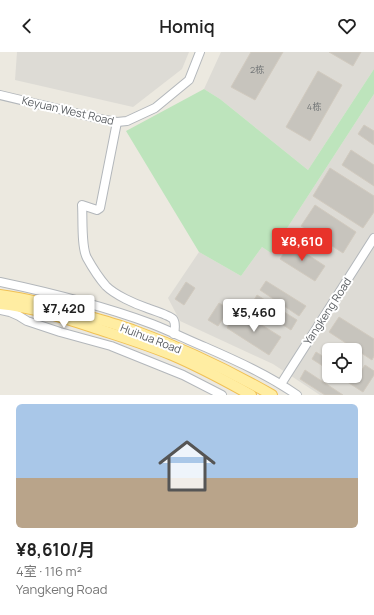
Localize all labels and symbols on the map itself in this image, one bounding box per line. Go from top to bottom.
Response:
house number: 2栋 [250,63,264,76]
street label: Keyuan West Road [20,92,116,128]
house number: 4栋 [307,100,321,113]
pin: ¥8,610 [269,228,335,262]
street label: Yangkeng Road [300,274,354,348]
pin: ¥7,420 [31,295,97,329]
pin: ¥5,460 [221,299,287,333]
street label: Huihua Road [118,320,184,356]

